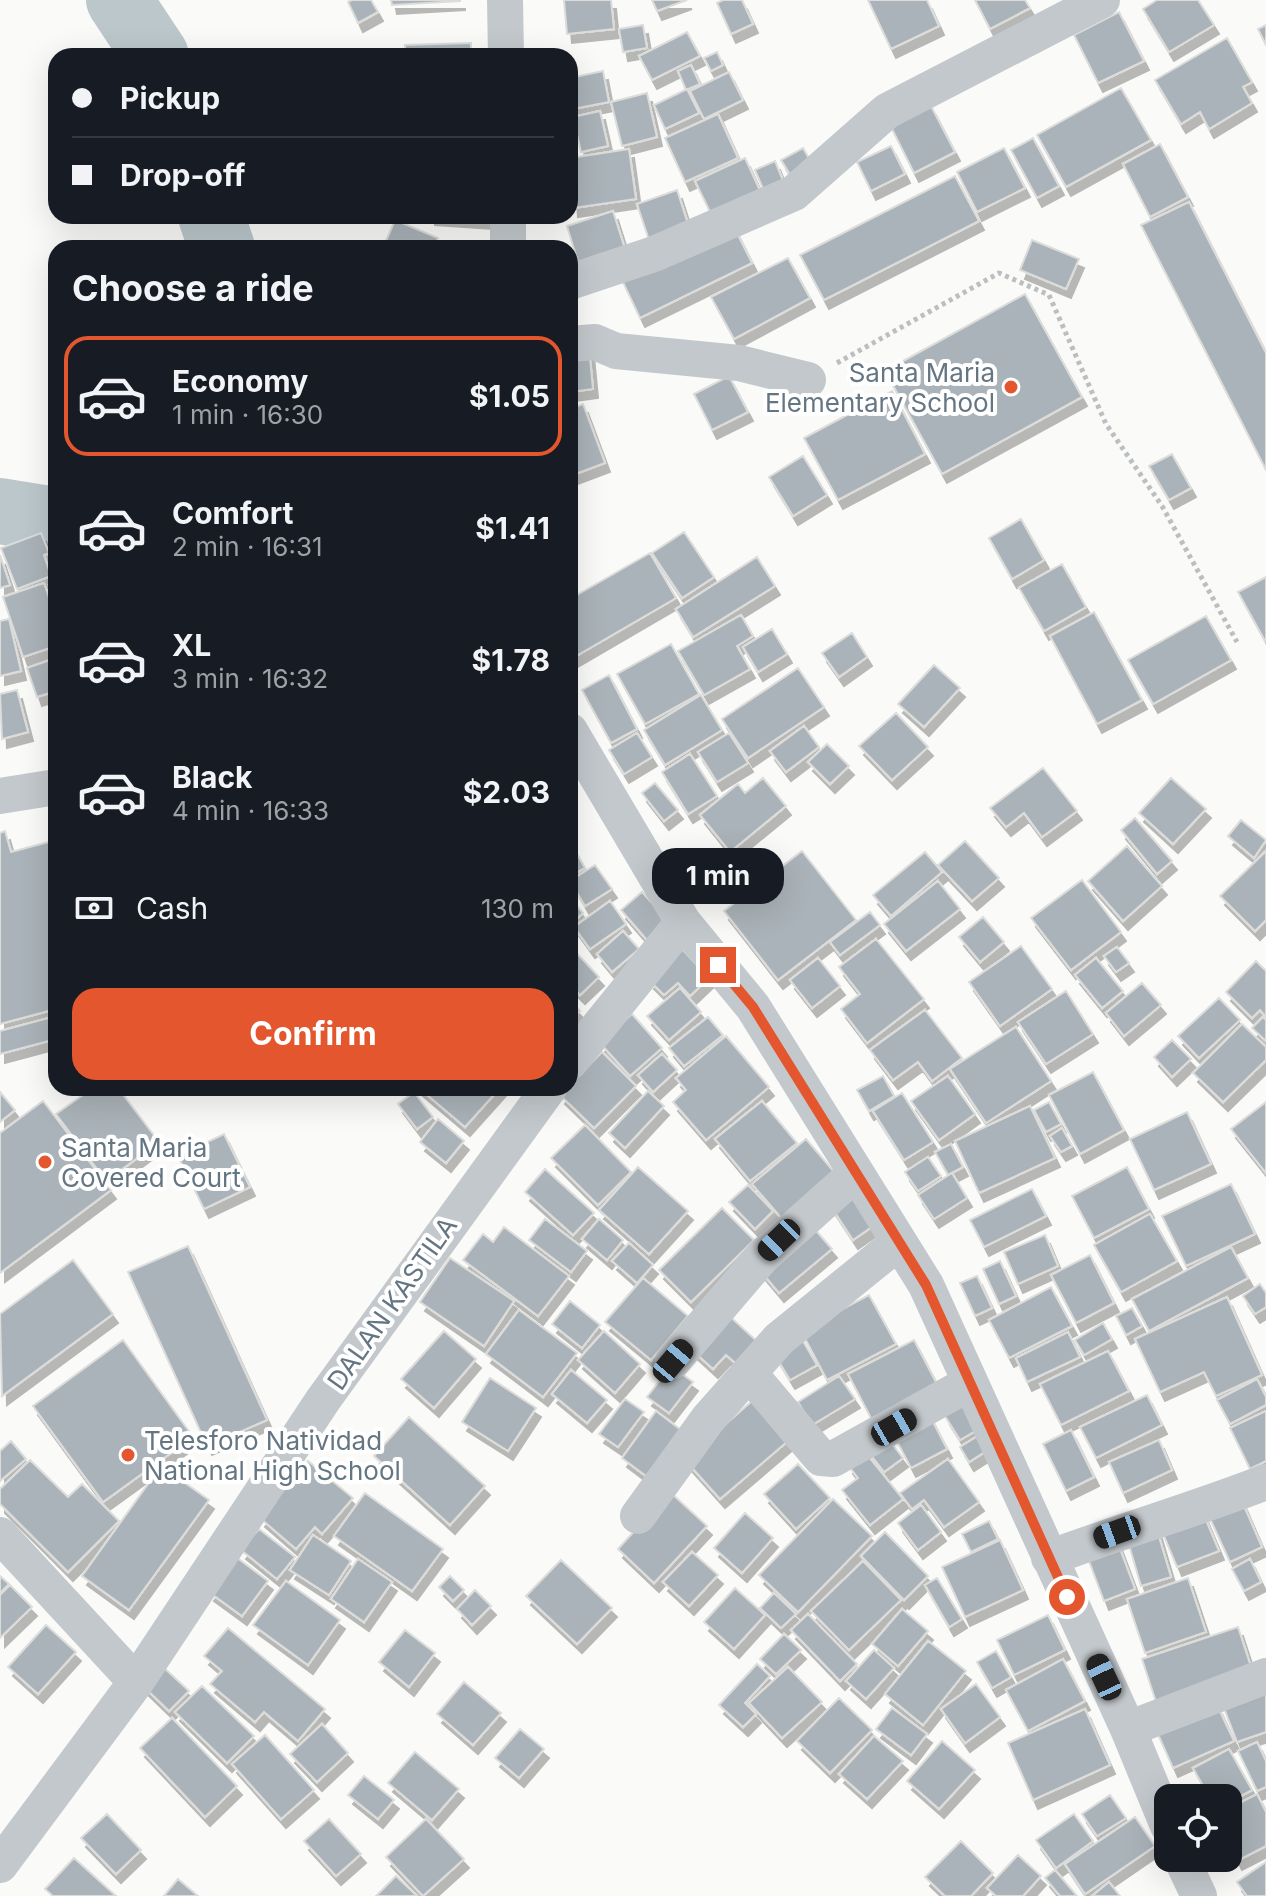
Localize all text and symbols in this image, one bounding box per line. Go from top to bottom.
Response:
text: Pickup [120,80,220,116]
text: Drop-off [120,157,246,193]
text: Choose a ride [72,266,314,310]
place label: Santa Maria Elementary School [765,357,995,418]
icon: car [76,360,148,432]
text: Economy [172,363,308,399]
text: $1.05 [469,378,550,414]
marker: Santa Maria Elementary School [1002,378,1020,396]
text: 1 min · 16:30 [172,399,323,430]
icon: car [76,492,148,564]
text: Comfort [172,495,293,531]
text: $1.41 [475,510,550,546]
text: 2 min · 16:31 [172,531,323,562]
icon: car [76,624,148,696]
text: XL [172,627,211,663]
text: $1.78 [472,642,550,678]
text: 3 min · 16:32 [172,663,328,694]
icon: car [76,756,148,828]
text: Black [172,759,252,795]
text: $2.03 [463,774,550,810]
text: 4 min · 16:33 [172,795,329,826]
callout: 1 min [652,849,784,905]
text: 1 min [686,860,750,891]
icon: cash [72,886,116,930]
text: Cash [136,890,208,926]
text: 130 m [481,893,554,924]
route end [700,947,736,983]
button: Confirm [72,988,554,1080]
place label: Santa Maria Covered Court [61,1132,241,1193]
marker: Santa Maria Covered Court [36,1153,54,1171]
street label: DALAN KASTILA [321,1211,463,1395]
car [753,1215,805,1265]
car [648,1335,698,1387]
car [867,1405,921,1449]
place label: Telesforo Natividad National High School [144,1425,401,1486]
marker: Telesforo Natividad National High School [119,1446,137,1464]
car [1090,1513,1144,1551]
route start [1049,1579,1085,1615]
car [1083,1650,1125,1704]
map controls [1154,1784,1242,1872]
button: locate [1154,1784,1242,1872]

